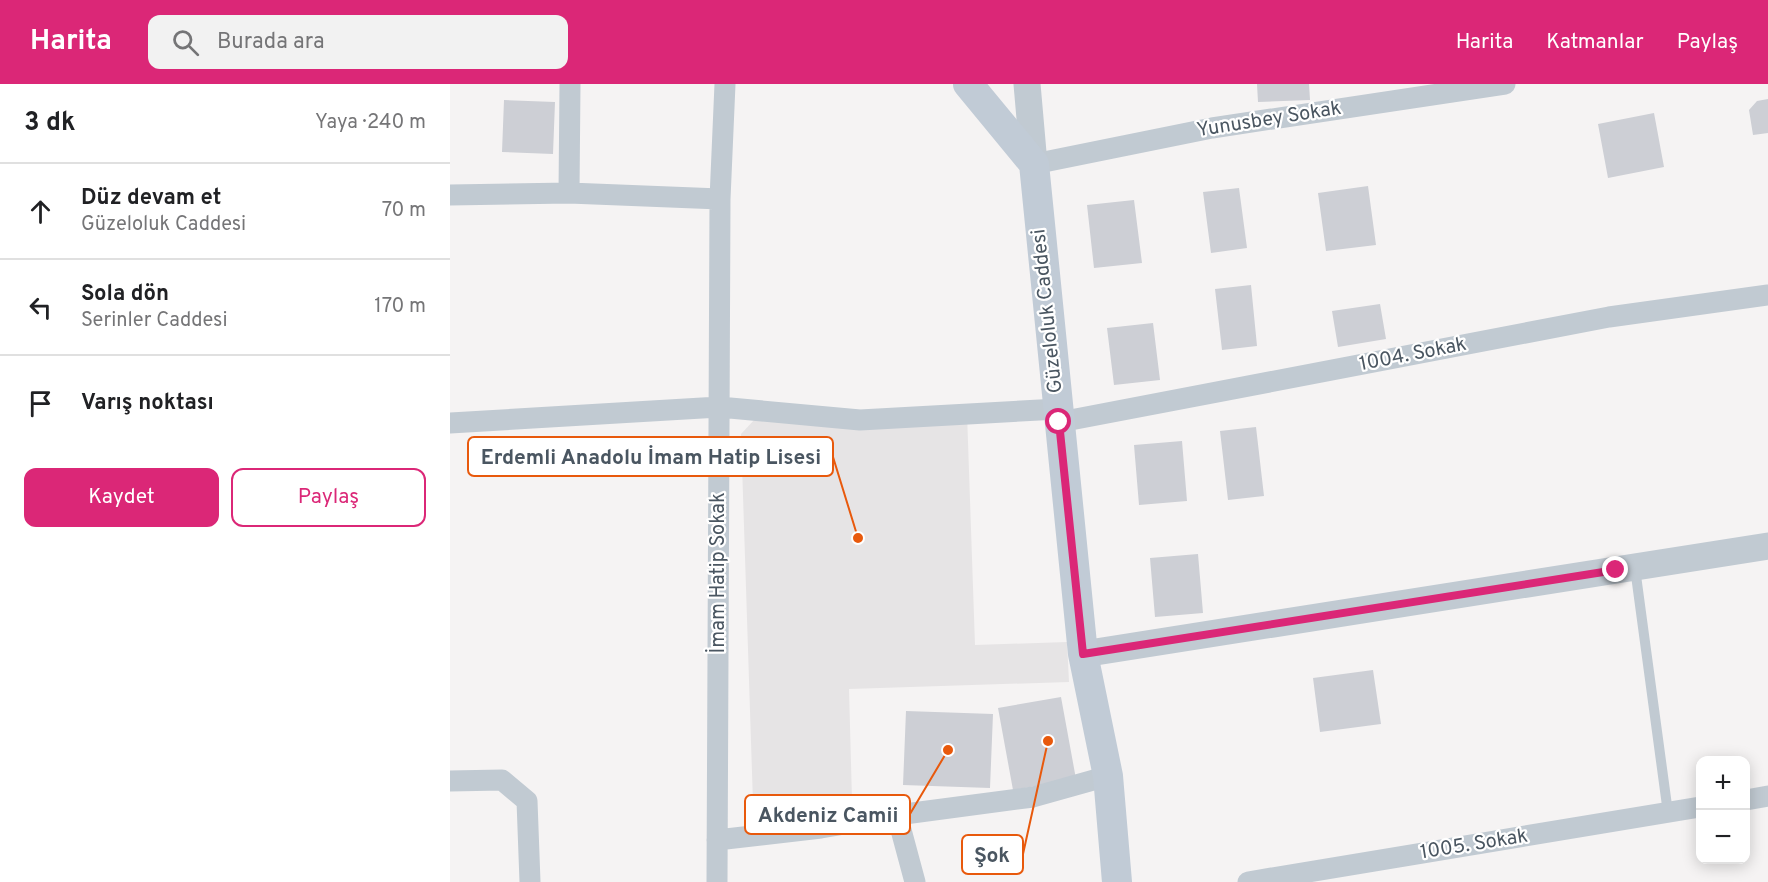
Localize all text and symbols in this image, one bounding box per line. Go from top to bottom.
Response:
search box [148,15,568,69]
text: Harita [30,24,112,60]
icon: search [169,26,202,59]
text: Burada ara [217,29,325,56]
text: Harita [1456,29,1513,56]
text: Katmanlar [1546,29,1644,56]
text: Paylaş [1677,29,1738,56]
street label: Yunusbey Sokak [1195,96,1343,144]
text: 3 dk [24,107,76,140]
text: Yaya · 240 m [315,110,426,136]
text: Düz devam et [81,185,221,212]
icon: ahead [24,195,57,228]
text: 70 m [382,198,426,224]
text: Güzeloluk Caddesi [81,212,246,238]
street label: Güzeloluk Caddesi [1026,228,1070,394]
text: Sola dön [81,281,169,308]
icon: left [24,291,57,324]
text: 170 m [374,294,426,320]
text: Serinler Caddesi [81,308,228,334]
street label: 1004. Sokak [1357,332,1469,378]
icon: arrive [24,387,57,420]
text: Varış noktası [81,390,214,417]
route start [1045,408,1071,434]
callout: Erdemli Anadolu İmam Hatip Lisesi [468,437,833,476]
text: Erdemli Anadolu İmam Hatip Lisesi [481,444,821,472]
button: Kaydet [24,468,219,527]
button: Paylaş [231,468,426,527]
street label: İmam Hatip Sokak [705,493,732,654]
route end [1602,556,1628,582]
map controls [1696,756,1750,864]
button: + [1696,756,1750,810]
callout: Akdeniz Camii [745,795,910,834]
text: Akdeniz Camii [758,803,898,830]
button: − [1696,810,1750,864]
street label: 1005. Sokak [1418,824,1530,866]
callout: Şok [962,835,1023,874]
text: Şok [974,843,1010,870]

